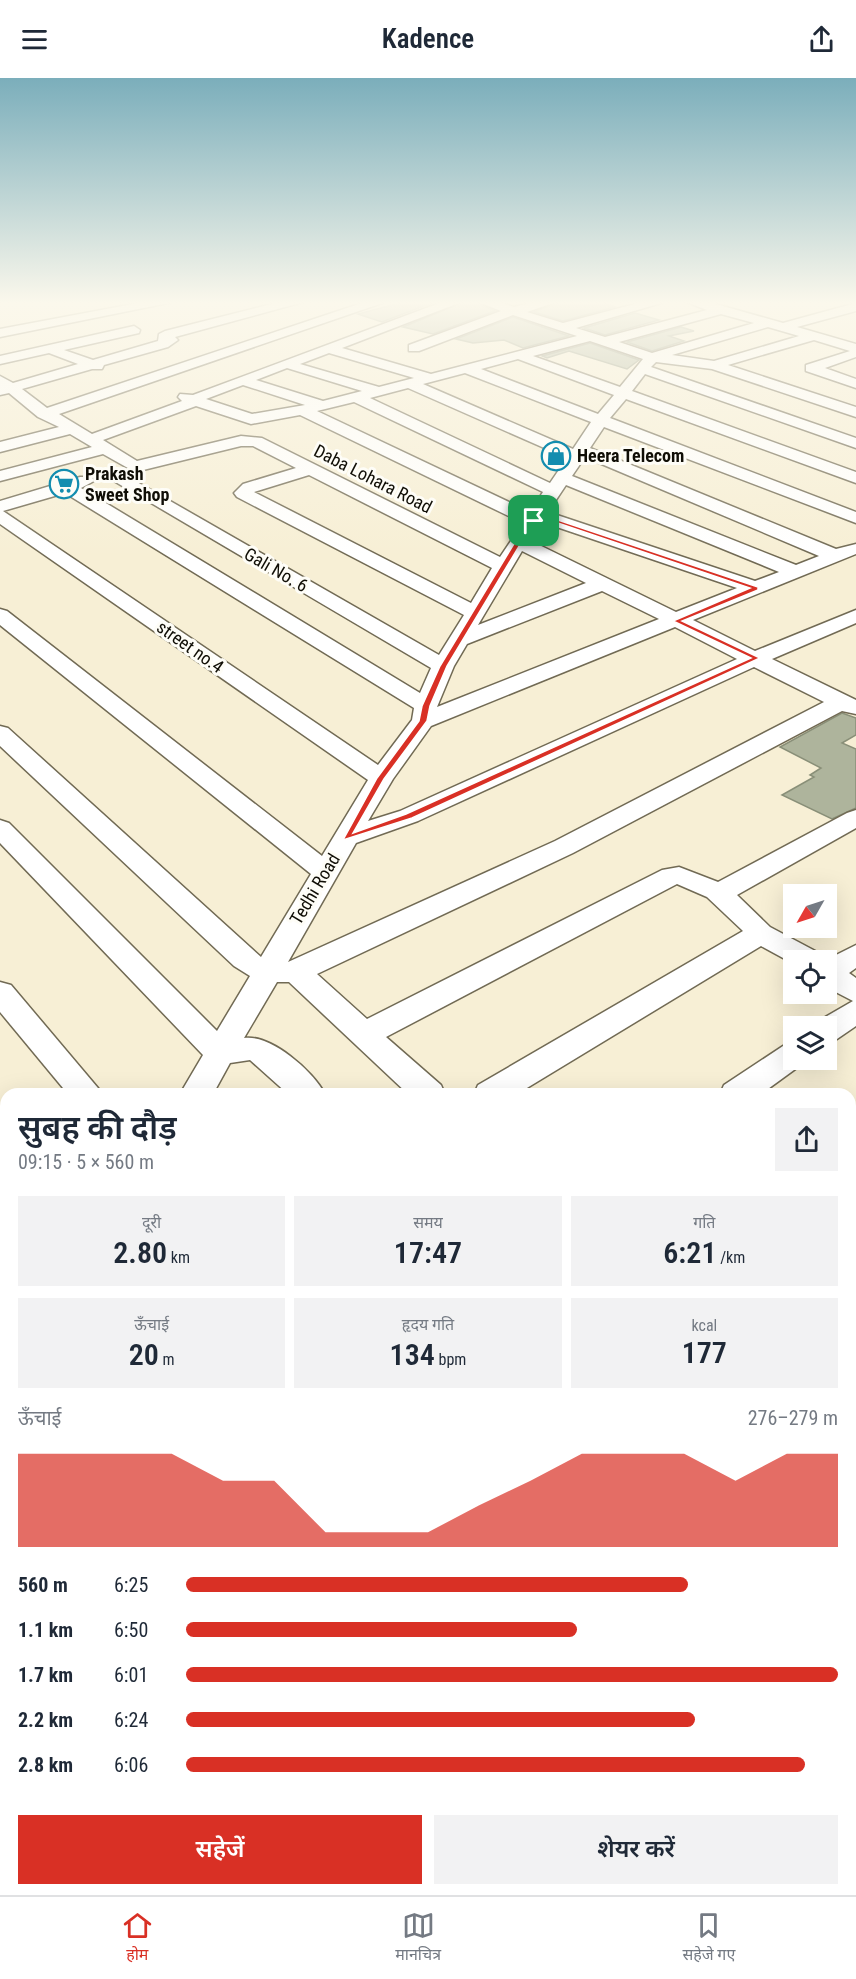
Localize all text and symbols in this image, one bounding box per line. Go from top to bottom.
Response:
icon: menu [18,23,51,56]
text: Kadence [382,23,474,55]
icon: share [805,23,838,56]
street label: Daba Lohara Road [311,440,436,517]
shop icon: Heera Telecom [540,440,572,472]
place label: Heera Telecom [577,445,684,466]
place label: Prakash Sweet Shop [85,463,170,505]
supermarket icon: Prakash Sweet Shop [48,468,80,500]
pin [508,495,559,546]
icon: arrive [517,504,550,537]
street label: Gali No. 6 [241,543,312,596]
street label: street no.4 [153,616,228,677]
street label: Tedhi Road [285,849,344,928]
north arrow [783,884,837,938]
map controls [783,884,837,1070]
button: locate [783,950,837,1004]
button: layers [783,1016,837,1070]
text: सुबह की दौड़ [18,1108,177,1147]
button: share [775,1108,838,1171]
text: 09:15 · 5 × 560 m [18,1150,154,1174]
text: दूरी [142,1213,161,1232]
text: समय [413,1213,443,1232]
text: गति [693,1213,715,1232]
text: 2.80 [113,1235,167,1270]
text: 17:47 [394,1235,462,1270]
text: 6:21 [663,1235,716,1270]
text: km [167,1248,190,1267]
text: /km [716,1248,745,1267]
text: ऊँचाई [134,1315,169,1334]
text: हृदय गति [402,1315,454,1334]
text: kcal [691,1316,717,1335]
text: 177 [682,1335,727,1370]
text: 20 [129,1337,159,1372]
text: 134 [390,1337,435,1372]
text: m [159,1350,175,1369]
text: bpm [435,1350,466,1369]
text: ऊँचाई [18,1406,61,1430]
text: 276–279 m [748,1406,838,1430]
text: 560 m [18,1573,68,1597]
text: 6:25 [114,1573,148,1597]
text: 1.1 km [18,1618,73,1642]
text: 6:50 [114,1618,148,1642]
text: 1.7 km [18,1663,73,1687]
text: 6:01 [114,1663,148,1687]
text: 2.2 km [18,1708,73,1732]
text: 6:24 [114,1708,148,1732]
text: 2.8 km [18,1753,73,1777]
text: 6:06 [114,1753,148,1777]
button: सहेजें [18,1815,422,1884]
button: शेयर करें [434,1815,838,1884]
tab: होम [121,1909,154,1967]
tab: मानचित्र [395,1909,441,1967]
tab: सहेजे गए [683,1909,735,1967]

